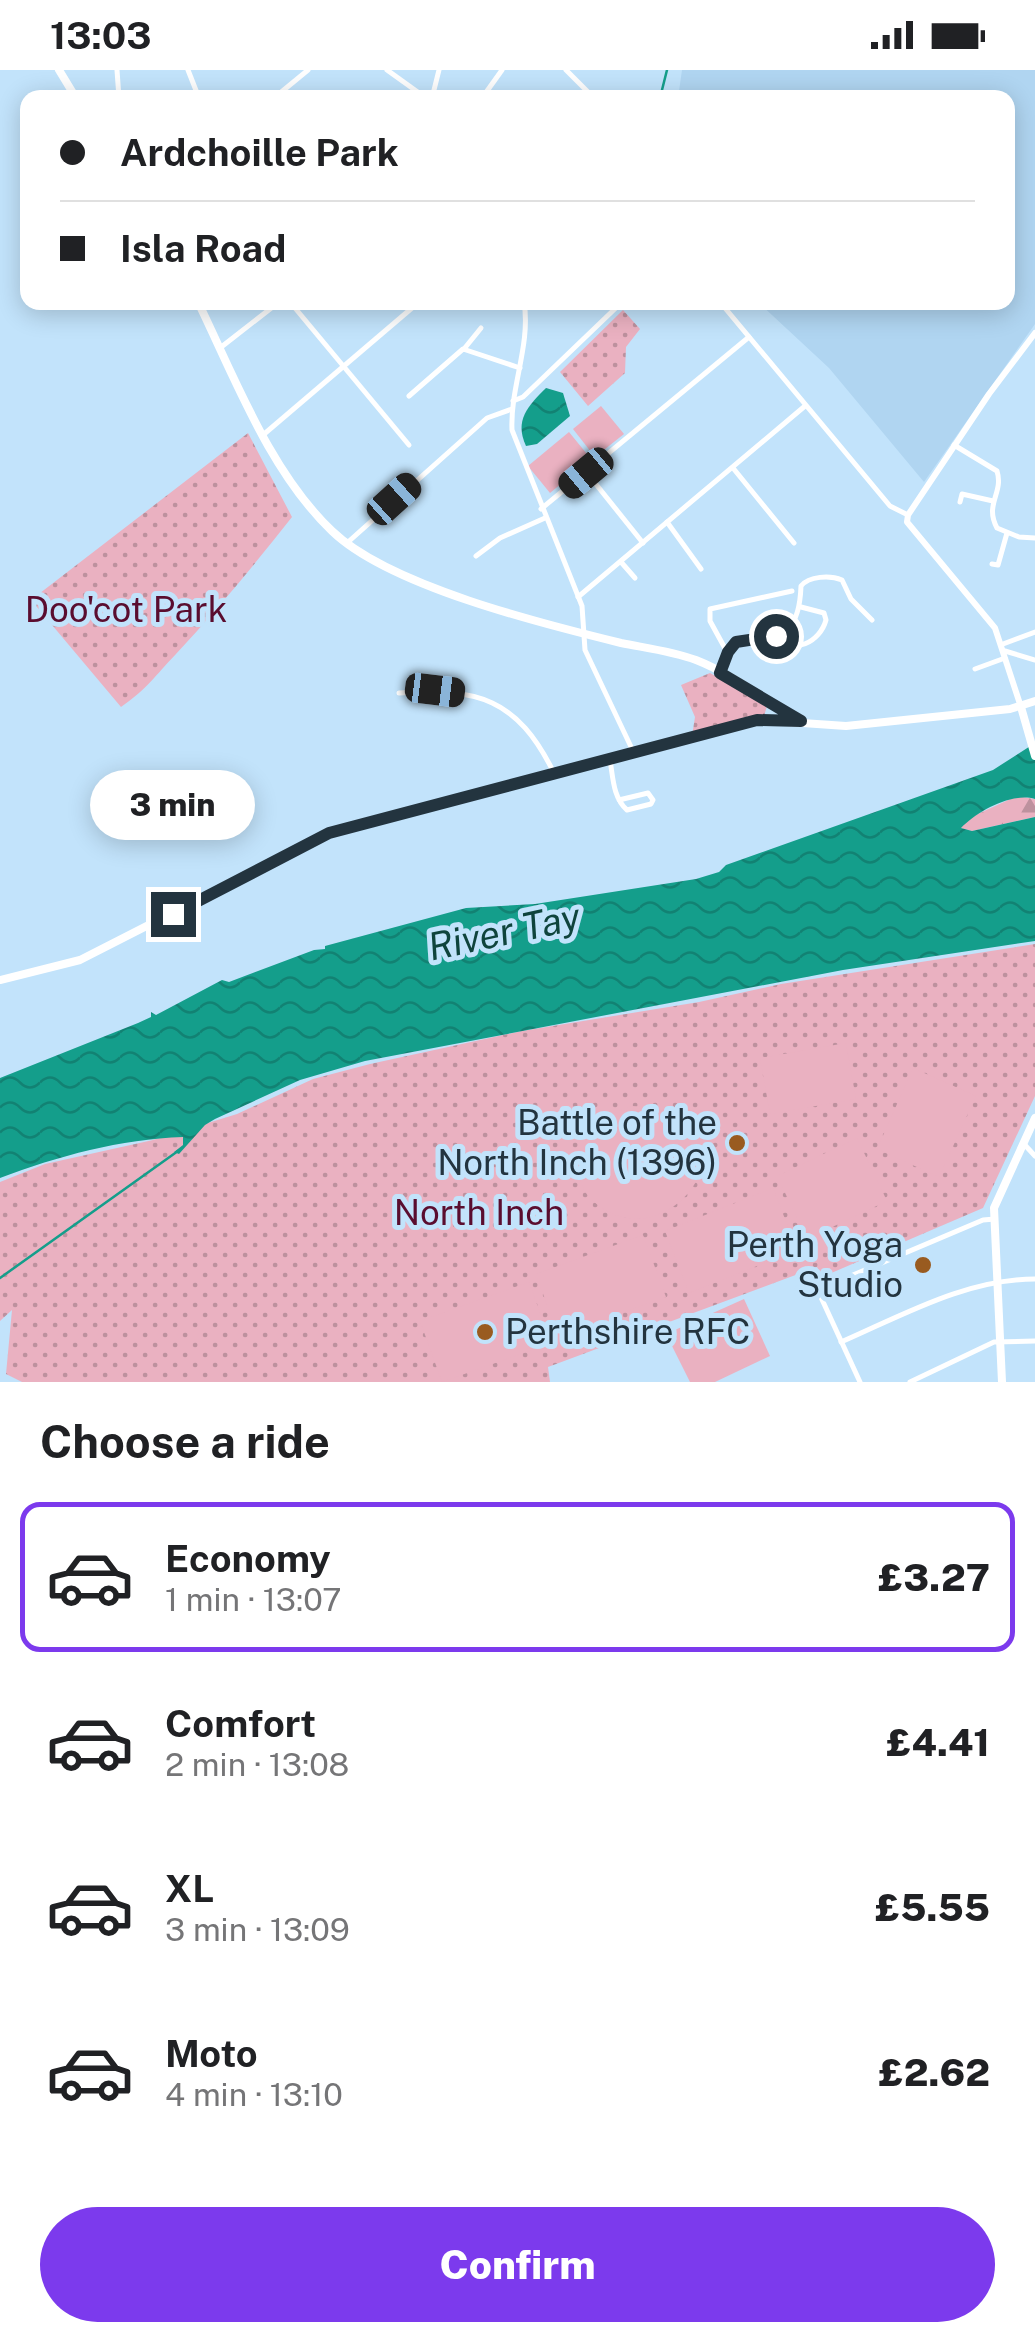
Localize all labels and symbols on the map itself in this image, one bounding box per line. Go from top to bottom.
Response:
car [553,442,619,504]
car [362,468,426,530]
park label: Doo'cot Park [25,589,227,630]
route start [754,614,799,659]
car [403,671,467,709]
callout: 3 min [90,769,256,839]
route end [151,892,196,937]
water label: River Tay [424,893,585,970]
place label: Battle of the North Inch (1396) [437,1102,717,1183]
marker: Battle of the North Inch (1396) [726,1132,748,1154]
park label: North Inch [394,1192,564,1233]
place label: Perth Yoga Studio [726,1224,903,1305]
marker: Perth Yoga Studio [912,1254,934,1276]
place label: Perthshire RFC [505,1311,750,1352]
marker: Perthshire RFC [474,1321,496,1343]

